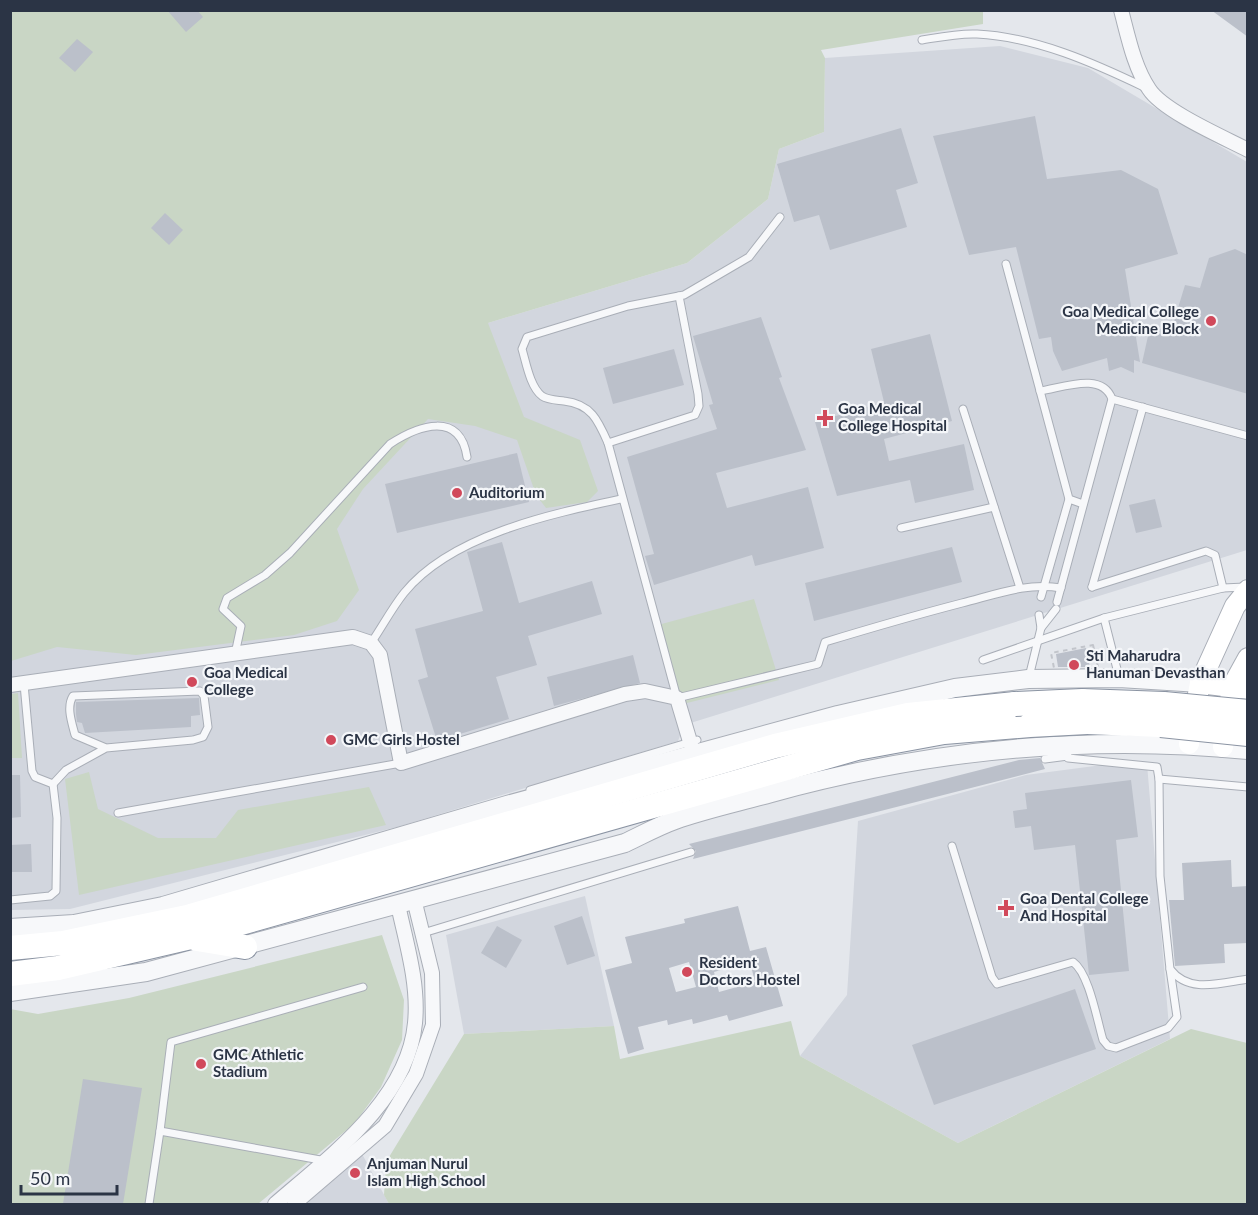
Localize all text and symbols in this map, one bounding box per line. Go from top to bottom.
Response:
place label: Goa Medical College Medicine Block [1062,302,1200,337]
marker: Goa Medical College Medicine Block [1204,314,1218,328]
place label: Goa Medical College Hospital [838,399,947,434]
marker: Goa Medical College Hospital [816,409,834,427]
place label: Auditorium [468,483,545,501]
marker: Auditorium [450,486,464,500]
place label: Sti Maharudra Hanuman Devasthan [1086,646,1225,681]
marker: Sti Maharudra Hanuman Devasthan [1067,658,1081,672]
place label: Goa Medical College [204,663,288,698]
marker: Goa Medical College [185,675,199,689]
place label: GMC Girls Hostel [343,730,460,748]
marker: GMC Girls Hostel [324,733,338,747]
place label: Goa Dental College And Hospital [1019,889,1149,924]
marker: Goa Dental College And Hospital [997,899,1015,917]
place label: Resident Doctors Hostel [699,953,800,988]
marker: Resident Doctors Hostel [680,965,694,979]
place label: GMC Athletic Stadium [213,1045,304,1080]
marker: GMC Athletic Stadium [194,1057,208,1071]
place label: Anjuman Nurul Islam High School [366,1154,486,1189]
scale bar [21,1158,117,1196]
marker: Anjuman Nurul Islam High School [348,1166,362,1180]
text: 50 m [30,1167,70,1189]

